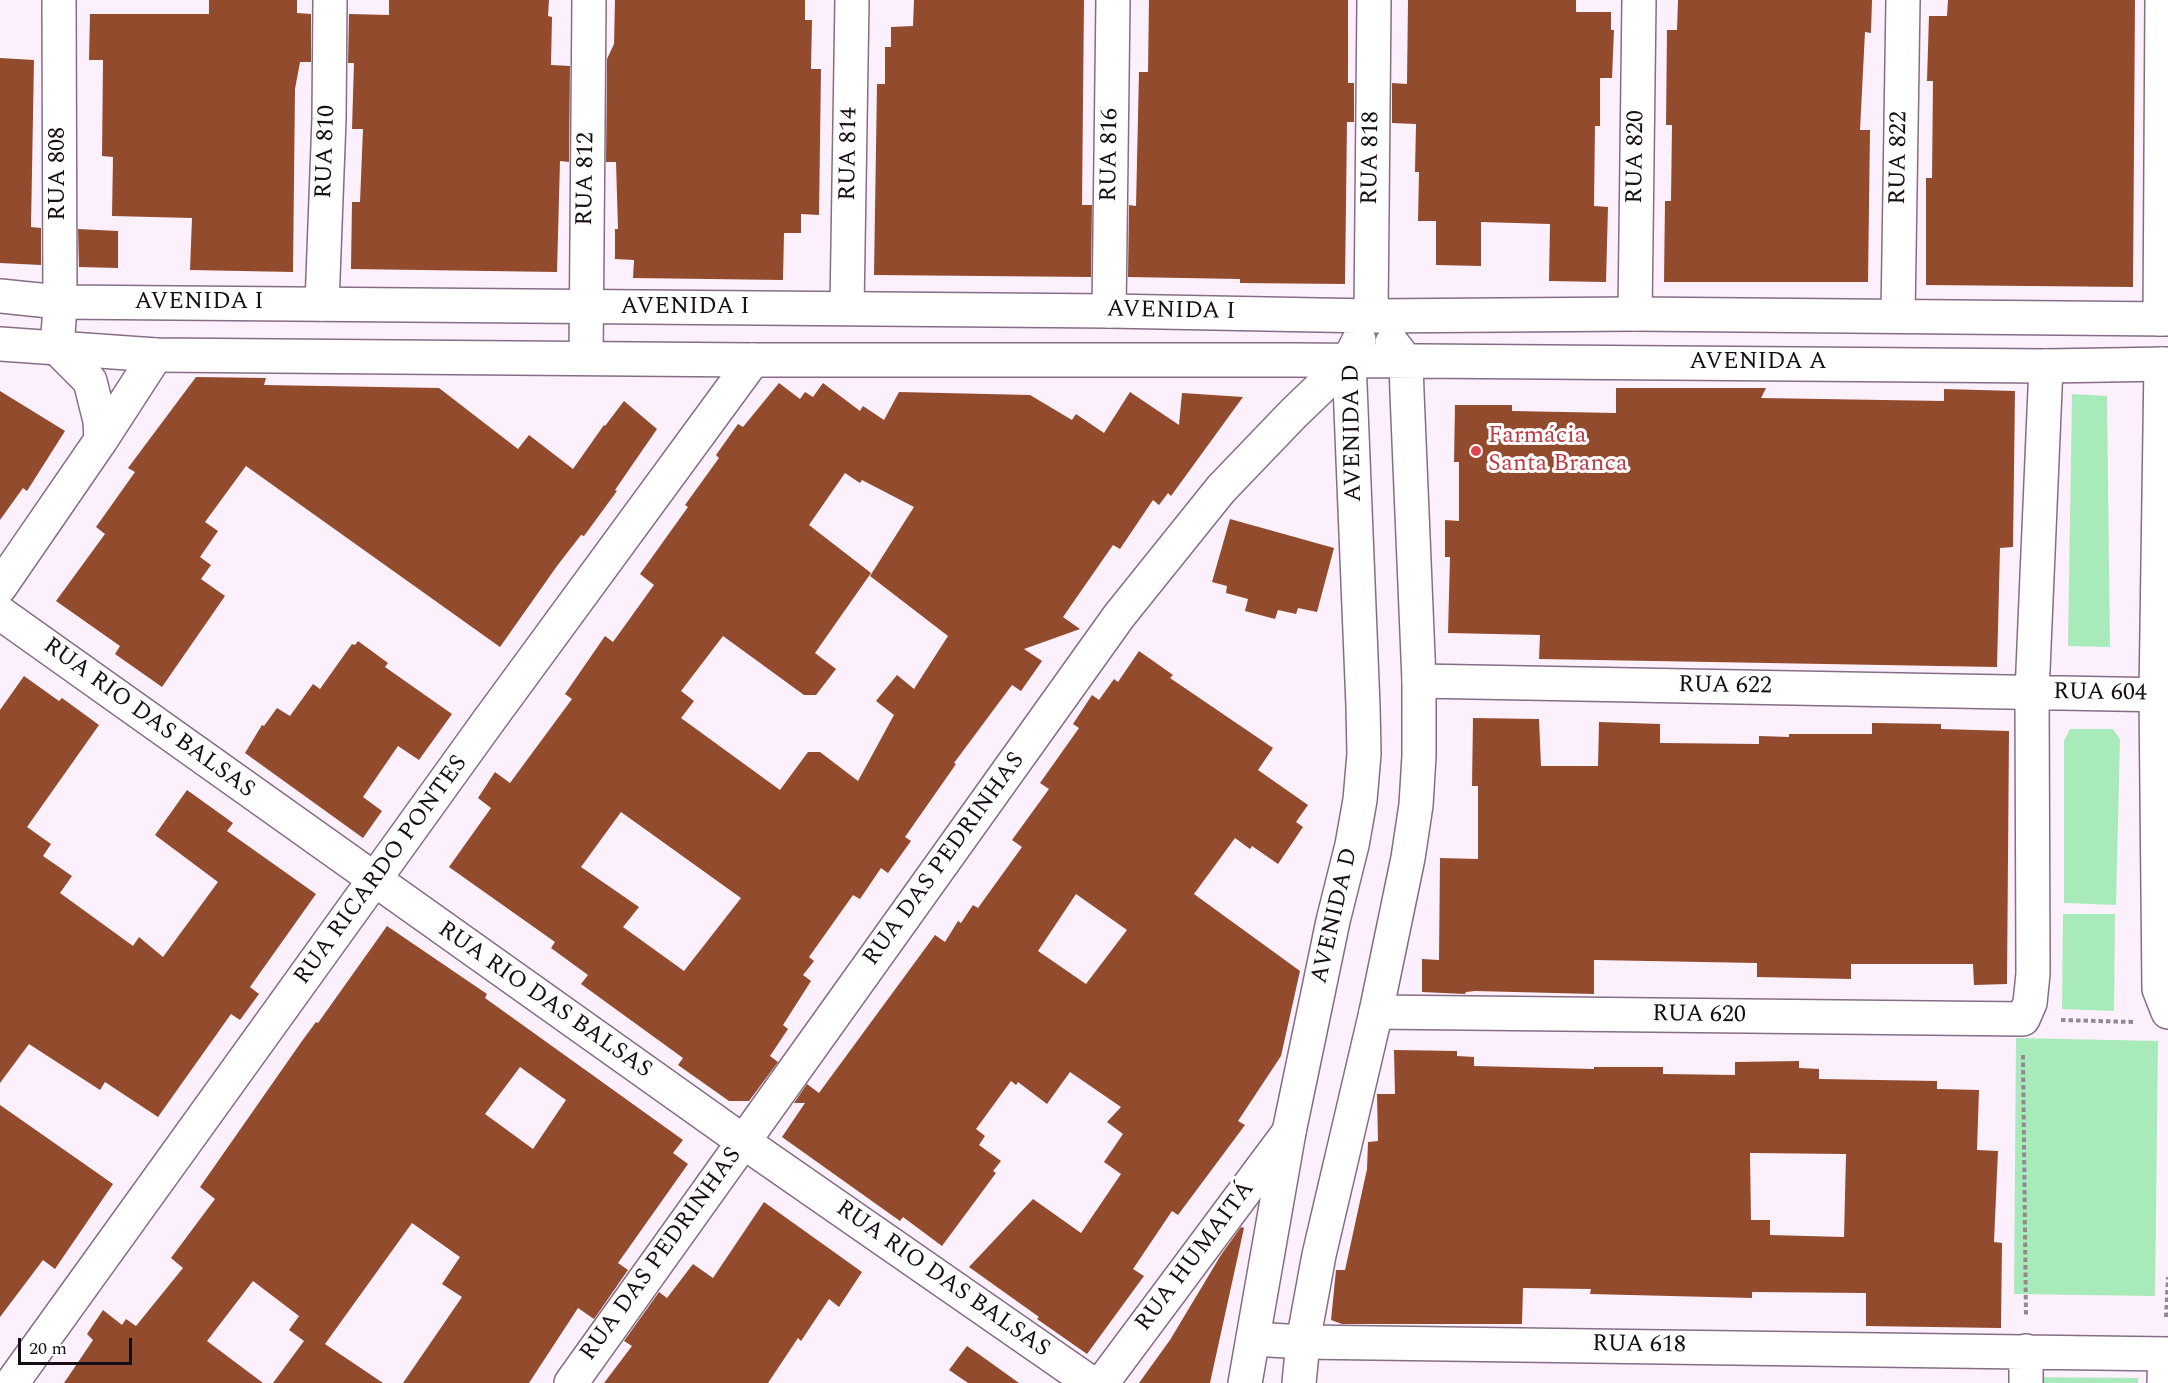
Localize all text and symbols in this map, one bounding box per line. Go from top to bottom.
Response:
street label: RUA 810 [311,105,343,199]
street label: RUA 814 [835,107,865,201]
street label: RUA 816 [1096,108,1126,202]
street label: RUA 820 [1622,110,1652,204]
street label: RUA 818 [1357,111,1387,205]
street label: RUA 822 [1885,111,1915,205]
street label: RUA 808 [45,127,73,221]
street label: RUA 812 [572,132,602,226]
street label: AVENIDA I [134,289,264,317]
street label: AVENIDA I [620,294,750,322]
street label: AVENIDA I [1106,296,1236,328]
street label: AVENIDA A [1689,349,1827,377]
street label: AVENIDA D [1338,364,1370,502]
place label: Farmácia Santa Branca [1488,423,1628,479]
marker: Farmácia Santa Branca [1469,444,1483,458]
street label: RUA RIO DAS BALSAS [36,632,260,806]
street label: RUA 622 [1678,672,1772,702]
street label: RUA 604 [2053,679,2147,709]
street label: RUA DAS PEDRINHAS [858,748,1032,972]
street label: RUA RICARDO PONTES [289,751,475,991]
street label: AVENIDA D [1306,845,1366,987]
street label: RUA RIO DAS BALSAS [431,916,657,1086]
street label: RUA 620 [1652,1001,1746,1031]
street label: RUA DAS PEDRINHAS [575,1143,749,1367]
street label: RUA HUMAITÁ [1130,1176,1262,1338]
street label: RUA RIO DAS BALSAS [829,1195,1055,1365]
scale bar [21,1326,135,1364]
street label: RUA 618 [1592,1331,1686,1361]
text: 20 m [29,1335,67,1362]

